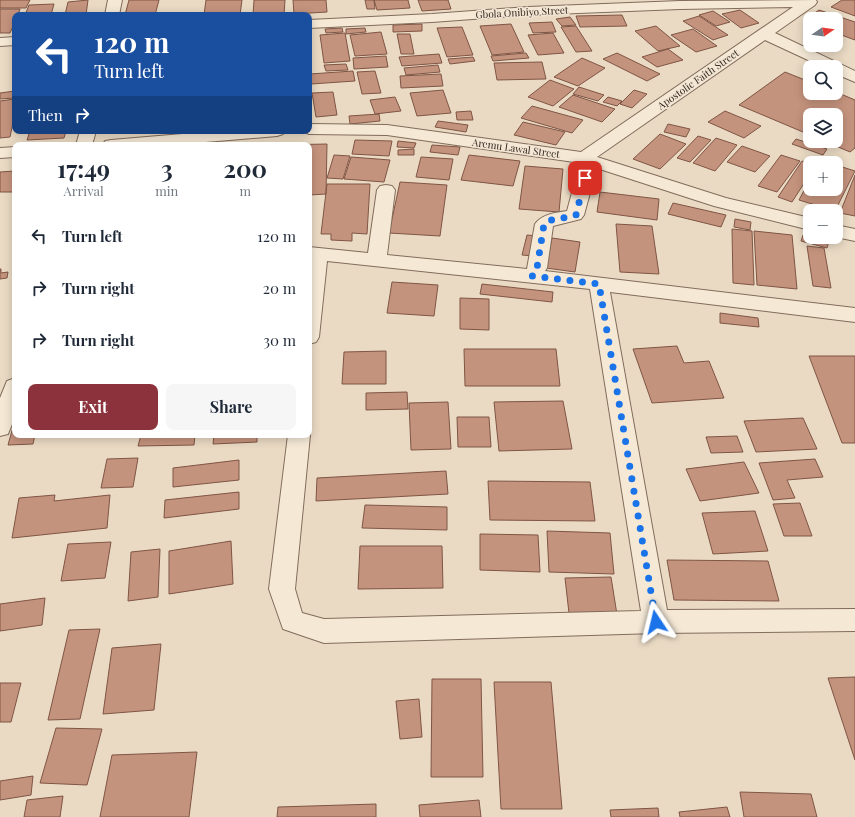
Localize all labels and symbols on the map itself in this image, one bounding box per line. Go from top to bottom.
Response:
street label: Gbola Onibiyo Street [475,3,569,21]
north arrow [803,12,843,52]
street label: Apostolic Faith Street [654,45,742,113]
street label: Aremu Lawal Street [470,135,561,161]
pin [568,161,602,195]
position arrow [635,601,677,643]

